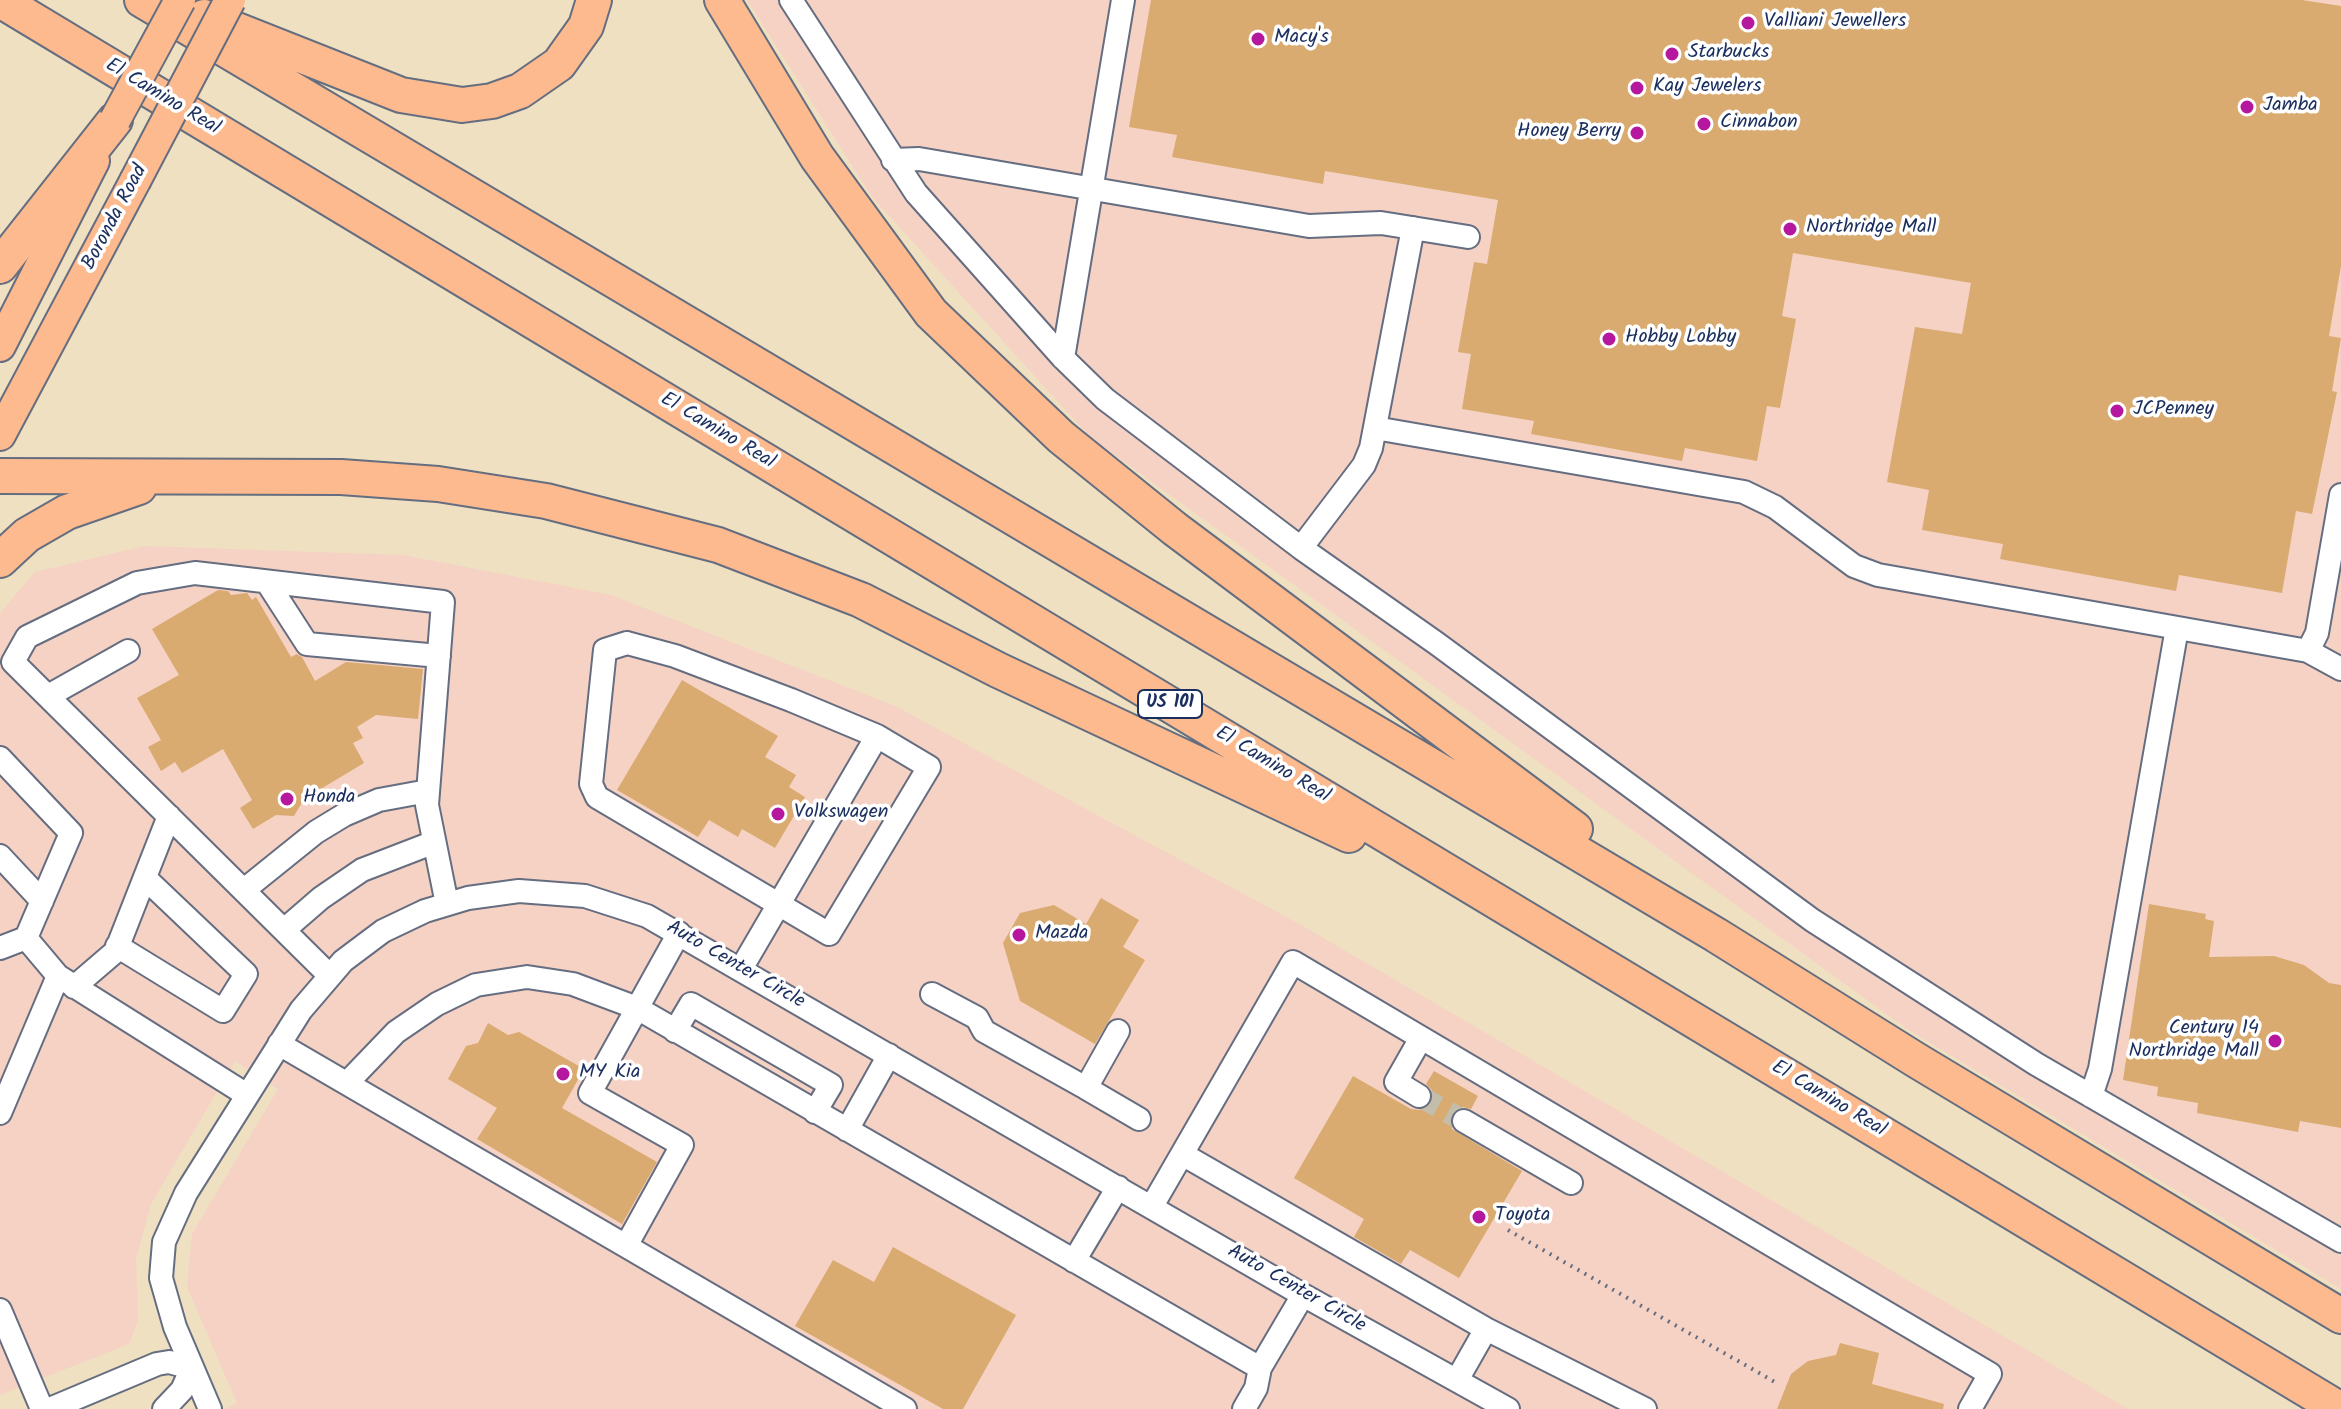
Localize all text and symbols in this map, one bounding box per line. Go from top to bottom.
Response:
place label: Valliani Jewellers [1764,11,1906,35]
marker: Valliani Jewellers [1739,14,1757,32]
place label: Macy's [1274,27,1329,51]
marker: Macy's [1249,30,1267,48]
place label: Starbucks [1688,42,1769,66]
marker: Starbucks [1663,45,1681,63]
street label: El Camino Real [100,54,224,142]
place label: Kay Jewelers [1653,76,1761,100]
marker: Kay Jewelers [1628,79,1646,97]
place label: Jamba [2263,95,2318,119]
marker: Jamba [2238,98,2256,116]
place label: Cinnabon [1720,112,1798,136]
marker: Cinnabon [1695,115,1713,133]
place label: Honey Berry [1517,121,1621,145]
marker: Honey Berry [1628,124,1646,142]
street label: Boronda Road [78,161,154,275]
place label: Northridge Mall [1806,217,1937,241]
marker: Northridge Mall [1781,220,1799,238]
place label: Hobby Lobby [1625,327,1736,351]
marker: Hobby Lobby [1600,330,1618,348]
street label: El Camino Real [655,388,779,476]
place label: JCPenney [2133,399,2214,423]
marker: JCPenney [2108,402,2126,420]
road number: US 101 [1138,690,1202,718]
street label: El Camino Real [1210,722,1334,810]
place label: Honda [303,787,355,811]
marker: Honda [278,790,296,808]
place label: Volkswagen [794,802,888,826]
marker: Volkswagen [769,805,787,823]
street label: Auto Center Circle [662,917,808,1015]
place label: Mazda [1035,923,1088,947]
marker: Mazda [1010,926,1028,944]
place label: Century 14 Northridge Mall [2128,1018,2259,1065]
marker: Century 14 Northridge Mall [2266,1032,2284,1050]
street label: El Camino Real [1766,1056,1890,1144]
place label: MY Kia [579,1062,640,1086]
marker: MY Kia [554,1065,572,1083]
place label: Toyota [1495,1205,1550,1229]
marker: Toyota [1470,1208,1488,1226]
street label: Auto Center Circle [1223,1241,1369,1339]

